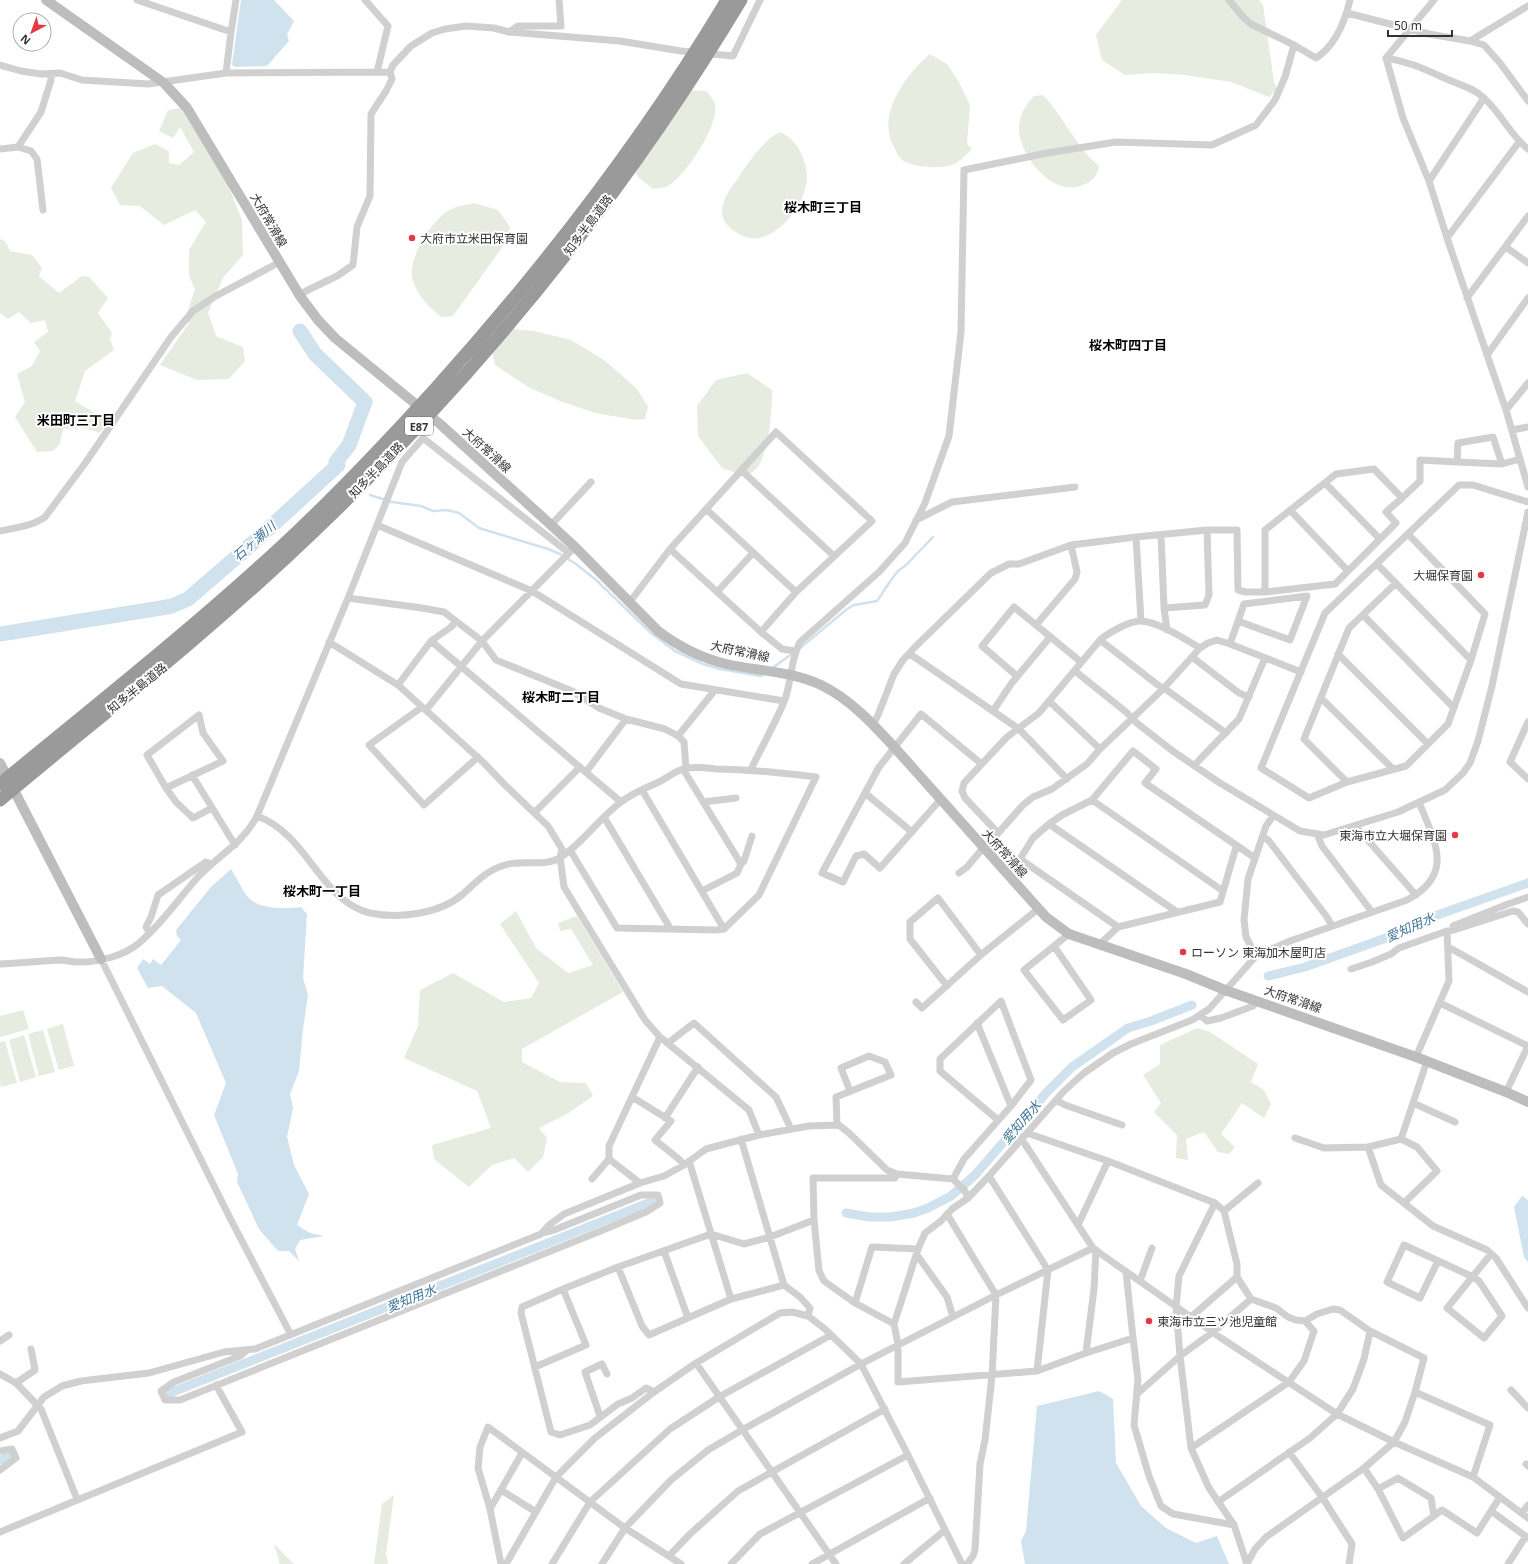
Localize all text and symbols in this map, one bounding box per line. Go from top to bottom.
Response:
north arrow [12,12,52,52]
scale bar [1388,12,1452,38]
text: 50 m [1394,17,1422,34]
text: N [17,31,33,49]
street label: 大府常滑線 [247,190,291,250]
street label: 知多半島道路 [560,191,616,259]
district label: 桜木町三丁目 [784,198,862,216]
place label: 大府市立米田保育園 [420,230,528,247]
marker: 大府市立米田保育園 [407,233,417,243]
district label: 桜木町四丁目 [1089,336,1167,354]
district label: 米田町三丁目 [37,411,115,429]
road number: E87 [405,417,433,435]
street label: 大府常滑線 [459,424,515,476]
street label: 知多半島道路 [345,438,407,502]
water label: 石ヶ瀬川 [228,516,281,565]
place label: 大堀保育園 [1413,567,1473,584]
marker: 大堀保育園 [1476,570,1486,580]
street label: 大府常滑線 [709,636,771,666]
street label: 知多半島道路 [104,659,170,717]
district label: 桜木町二丁目 [522,688,600,706]
street label: 大府常滑線 [979,825,1031,881]
place label: 東海市立大堀保育園 [1339,827,1447,844]
marker: 東海市立大堀保育園 [1450,830,1460,840]
district label: 桜木町一丁目 [283,882,361,900]
water label: 愛知用水 [1383,907,1439,946]
place label: ローソン 東海加木屋町店 [1191,944,1326,961]
marker: ローソン 東海加木屋町店 [1178,947,1188,957]
street label: 大府常滑線 [1262,981,1324,1017]
water label: 愛知用水 [997,1095,1046,1148]
water label: 愛知用水 [384,1279,440,1316]
place label: 東海市立三ツ池児童館 [1157,1313,1277,1330]
marker: 東海市立三ツ池児童館 [1144,1316,1154,1326]

